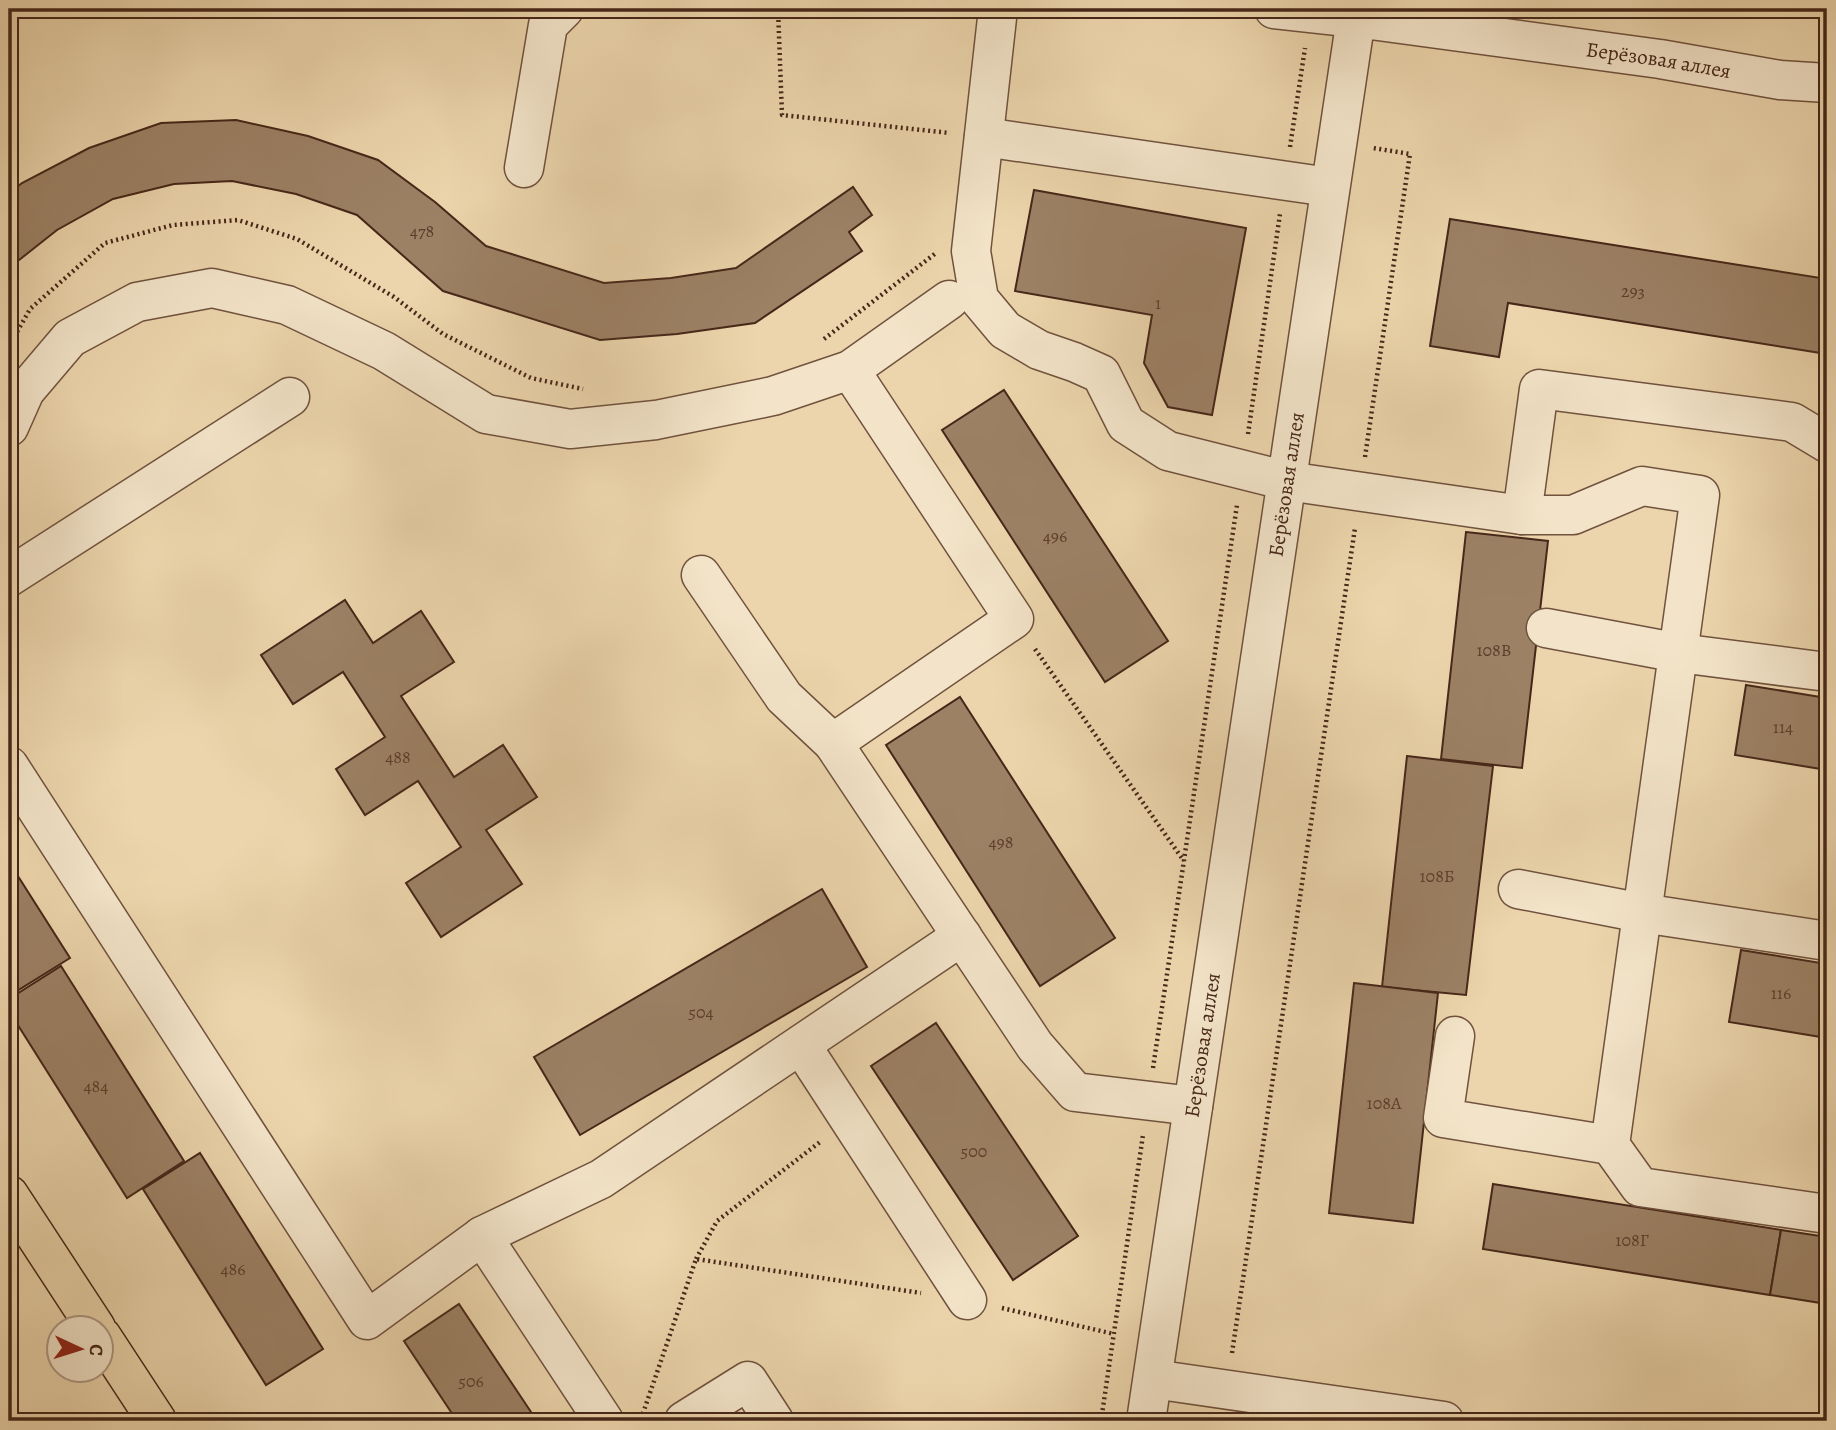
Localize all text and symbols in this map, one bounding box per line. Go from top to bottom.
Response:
street label: Берёзовая аллея [1584,35,1733,85]
house number: 478 [410,219,434,243]
house number: 293 [1621,279,1645,303]
house number: 1 [1155,291,1161,315]
street label: Берёзовая аллея [1262,410,1311,559]
house number: 496 [1043,524,1067,548]
house number: 108В [1476,638,1512,662]
house number: 114 [1773,715,1793,739]
house number: 488 [385,745,411,769]
house number: 498 [988,830,1014,854]
house number: 108Б [1419,864,1455,888]
street label: Берёзовая аллея [1178,971,1227,1120]
house number: 116 [1771,981,1791,1005]
house number: 504 [688,1000,714,1024]
house number: 484 [83,1074,109,1098]
house number: 108А [1367,1091,1402,1115]
house number: 500 [961,1139,987,1163]
house number: 108Г [1615,1228,1649,1252]
house number: 486 [220,1257,246,1281]
north arrow [46,1314,116,1384]
text: С [83,1343,109,1357]
house number: 506 [458,1369,484,1393]

